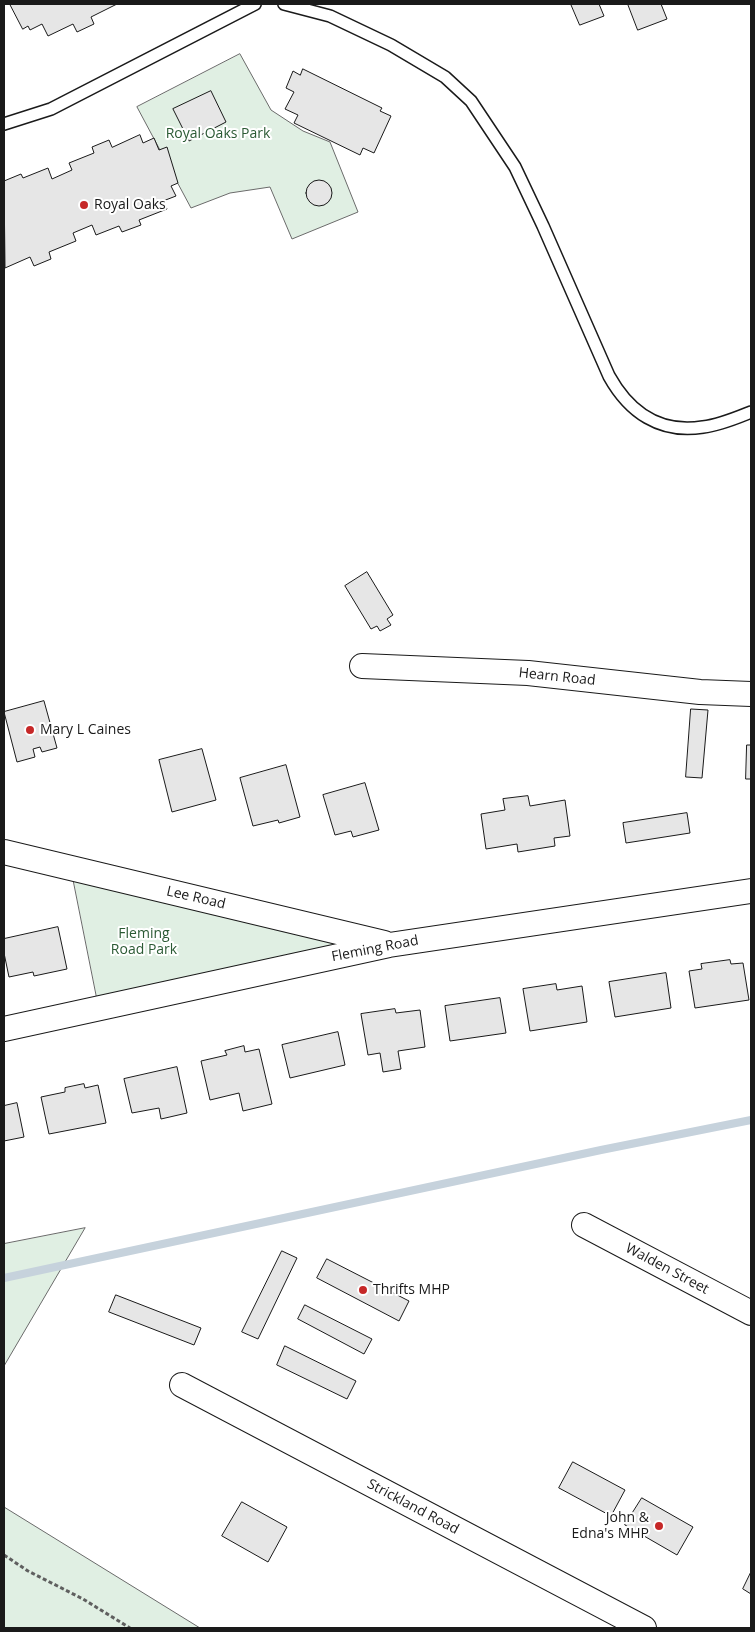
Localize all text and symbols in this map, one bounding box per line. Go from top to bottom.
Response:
park label: Royal Oaks Park [166,126,270,142]
place label: Royal Oaks [94,197,166,213]
marker: Royal Oaks [78,199,90,211]
street label: Hearn Road [518,665,596,689]
place label: Mary L Caines [40,722,131,738]
marker: Mary L Caines [24,724,36,736]
street label: Lee Road [165,883,227,913]
park label: Fleming Road Park [111,926,177,959]
street label: Fleming Road [330,932,420,966]
street label: Walden Street [622,1240,712,1298]
place label: Thrifts MHP [373,1282,450,1298]
marker: Thrifts MHP [357,1284,369,1296]
street label: Strickland Road [364,1476,462,1538]
place label: John & Edna's MHP [572,1510,649,1542]
marker: John & Edna's MHP [653,1520,665,1532]

